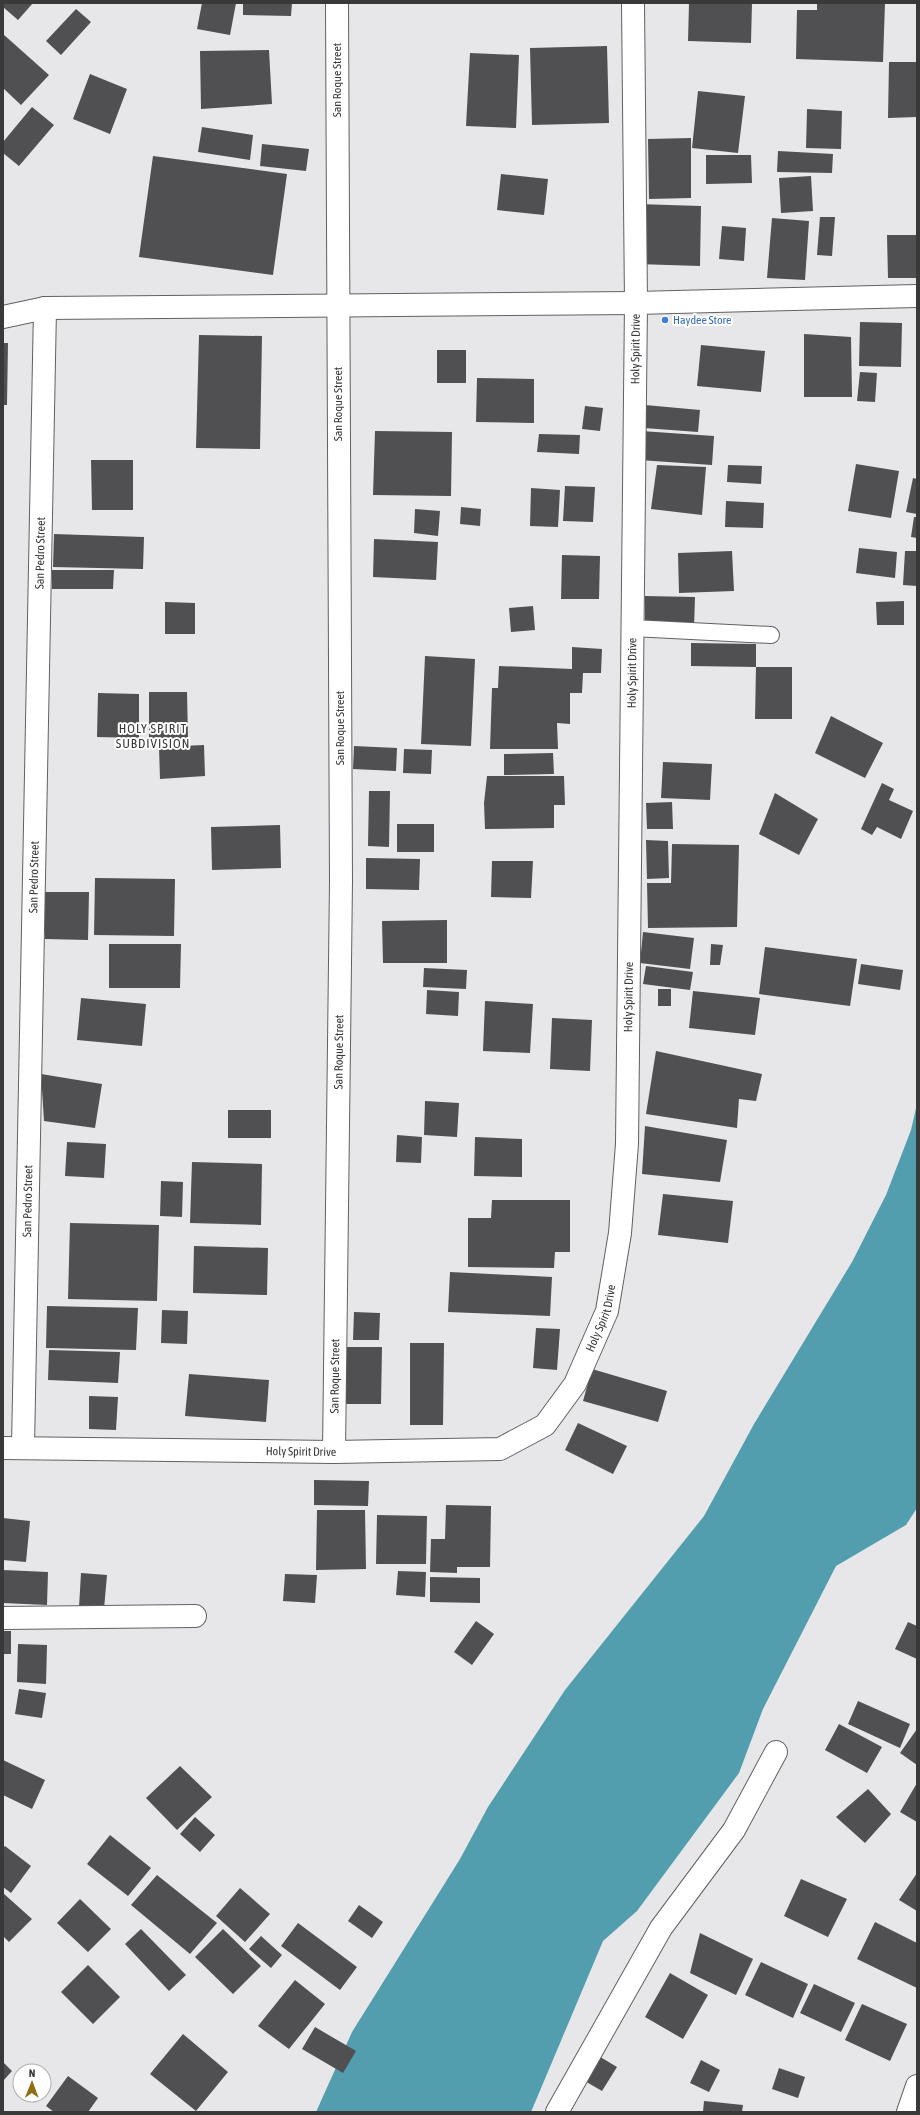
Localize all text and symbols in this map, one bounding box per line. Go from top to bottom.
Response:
street label: San Roque Street [330,42,344,117]
place label: Haydee Store [673,313,732,327]
street label: Holy Spirit Drive [628,314,643,384]
marker: Haydee Store [660,315,670,325]
street label: San Roque Street [331,366,345,441]
street label: San Pedro Street [33,516,48,589]
street label: Holy Spirit Drive [625,638,639,708]
street label: San Roque Street [333,690,347,765]
district label: HOLY SPIRIT SUBDIVISION [116,721,190,751]
street label: San Pedro Street [26,840,42,913]
street label: Holy Spirit Drive [621,962,636,1032]
street label: San Roque Street [331,1014,346,1089]
street label: San Pedro Street [20,1164,35,1237]
street label: Holy Spirit Drive [583,1283,618,1354]
street label: San Roque Street [327,1338,342,1413]
street label: Holy Spirit Drive [266,1444,336,1459]
north arrow [12,2063,52,2103]
text: N [29,2067,36,2079]

